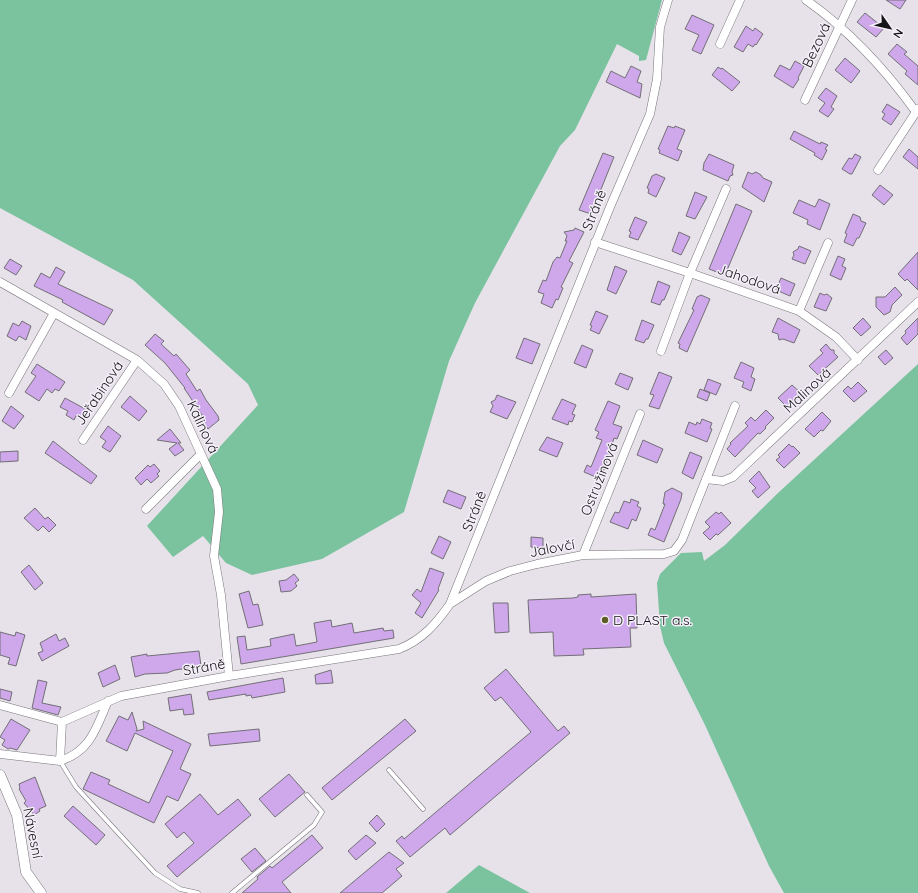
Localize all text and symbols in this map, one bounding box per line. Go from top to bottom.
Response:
north arrow [870,8,910,48]
street label: Bezová [798,20,834,70]
text: N [890,26,906,41]
street label: Stráně [578,187,610,233]
street label: Jahodová [715,260,783,298]
street label: Jeřabinová [71,357,127,429]
street label: Malinová [779,363,835,417]
street label: Kalinová [183,398,223,456]
street label: Ostružinová [576,440,622,518]
street label: Stráně [458,488,490,534]
street label: Jalovčí [528,535,576,561]
place label: D PLAST a.s. [613,611,692,629]
marker: D PLAST a.s. [600,615,610,625]
street label: Stráně [182,654,226,680]
street label: Návesní [19,806,47,860]

